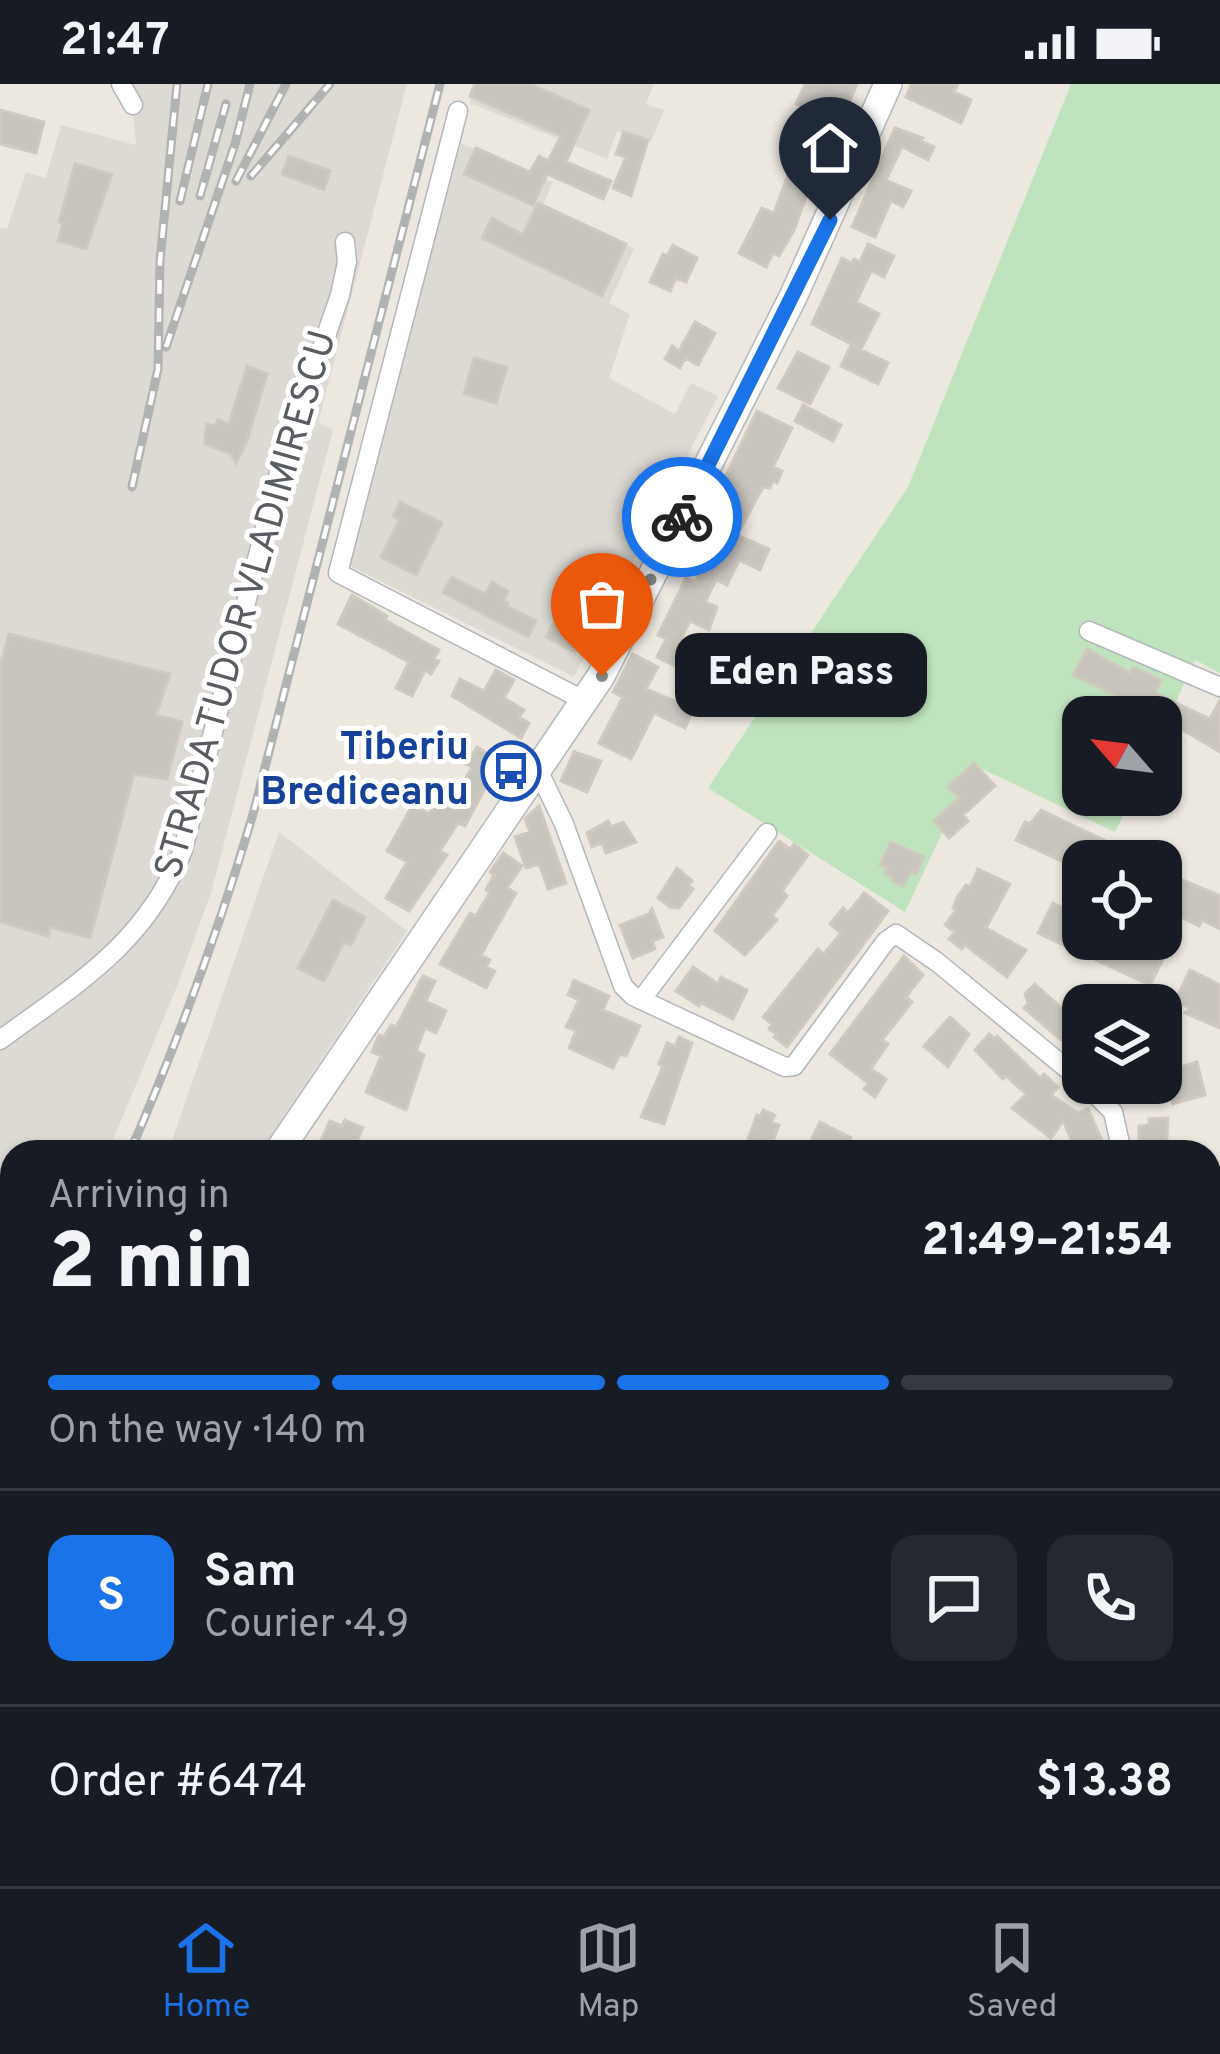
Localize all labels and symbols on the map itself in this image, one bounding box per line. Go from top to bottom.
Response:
pin [779,97,881,220]
street label: STRADA TUDOR VLADIMIRESCU [146,325,350,885]
courier [622,457,742,577]
pin [551,553,653,676]
callout: Eden Pass [674,634,926,718]
north arrow [1062,696,1182,816]
place label: Tiberiu Brediceanu [260,725,469,819]
bus stop icon: Tiberiu Brediceanu [480,740,542,802]

